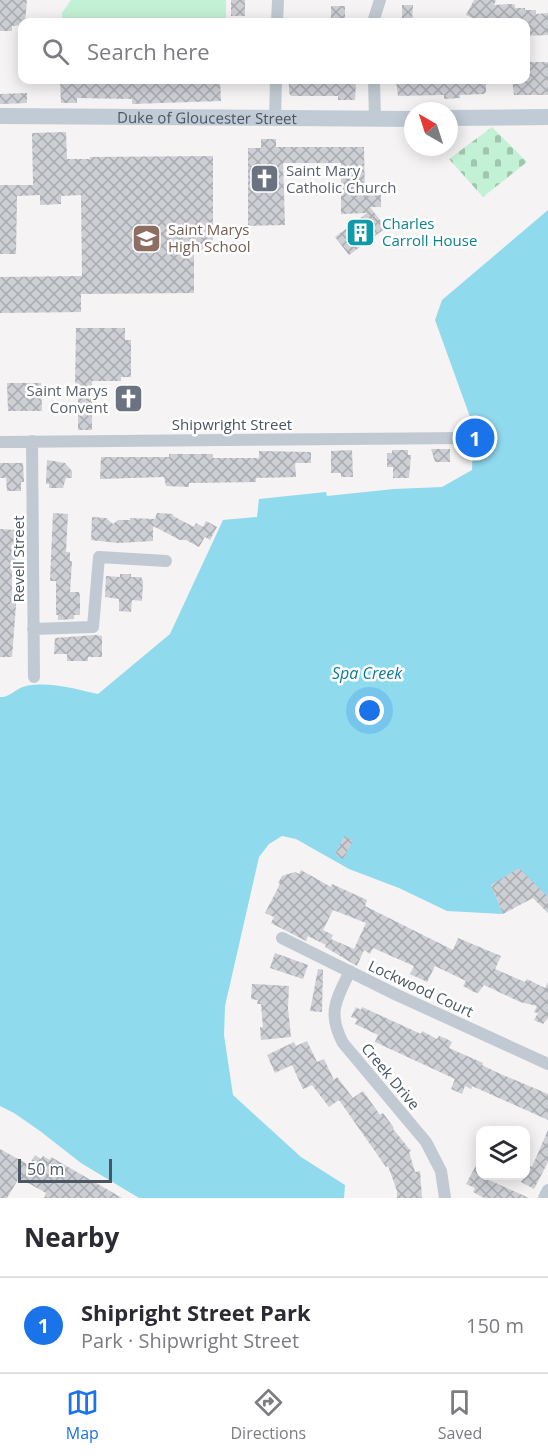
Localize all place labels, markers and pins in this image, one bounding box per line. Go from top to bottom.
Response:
place label: Saint Mary Catholic Church [286,160,396,197]
church icon: Saint Mary Catholic Church [249,163,281,195]
place label: Charles Carroll House [382,213,477,250]
building icon: Charles Carroll House [345,216,377,248]
place label: Saint Marys High School [168,219,251,256]
school or university icon: Saint Marys High School [131,222,163,254]
place label: Saint Marys Convent [27,380,108,417]
church icon: Saint Marys Convent [113,383,145,415]
pin: 1 [456,416,494,460]

